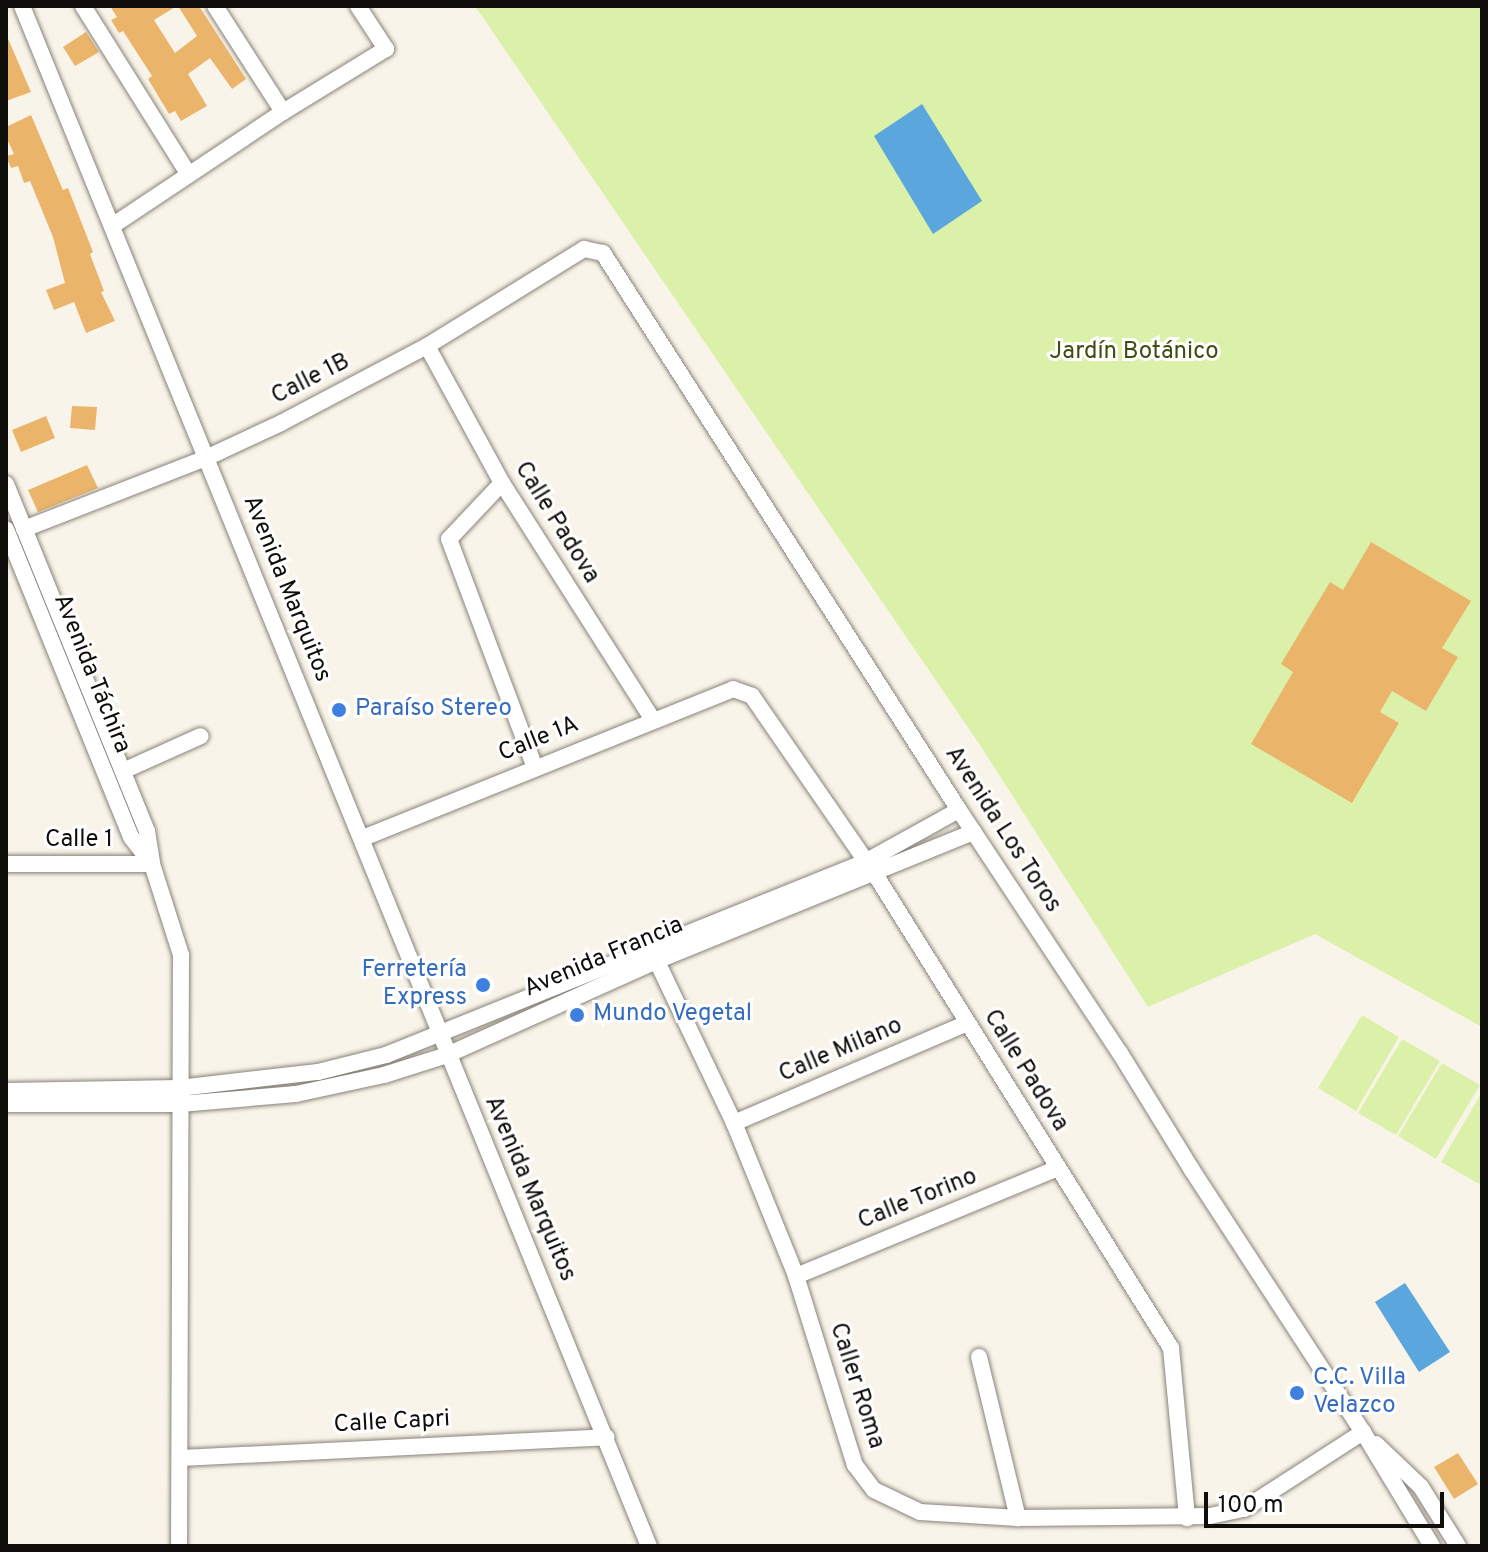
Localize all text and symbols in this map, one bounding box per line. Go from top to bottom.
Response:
park label: Jardín Botánico [1049,339,1219,367]
street label: Calle 1B [267,348,355,412]
street label: Calle Padova [507,457,605,589]
street label: Avenida Marquitos [235,492,337,686]
street label: Avenida Táchira [46,590,136,758]
place label: Paraíso Stereo [355,696,512,724]
marker: Paraíso Stereo [330,701,348,719]
street label: Calle 1A [495,711,583,769]
street label: Avenida Los Toros [937,741,1067,919]
street label: Calle 1 [45,827,113,855]
street label: Avenida Francia [520,912,688,1004]
place label: Ferretería Express [362,957,467,1013]
marker: Ferretería Express [474,976,492,994]
place label: Mundo Vegetal [593,1001,753,1029]
street label: Calle Padova [976,1005,1074,1137]
marker: Mundo Vegetal [568,1006,586,1024]
street label: Calle Milano [775,1012,907,1090]
street label: Avenida Marquitos [477,1092,581,1286]
street label: Calle Torino [854,1163,982,1237]
street label: Caller Roma [822,1319,890,1453]
place label: C.C. Villa Velazco [1313,1365,1407,1421]
marker: C.C. Villa Velazco [1288,1384,1306,1402]
street label: Calle Capri [333,1406,451,1440]
scale bar [1208,1476,1448,1526]
text: 100 m [1218,1491,1284,1521]

